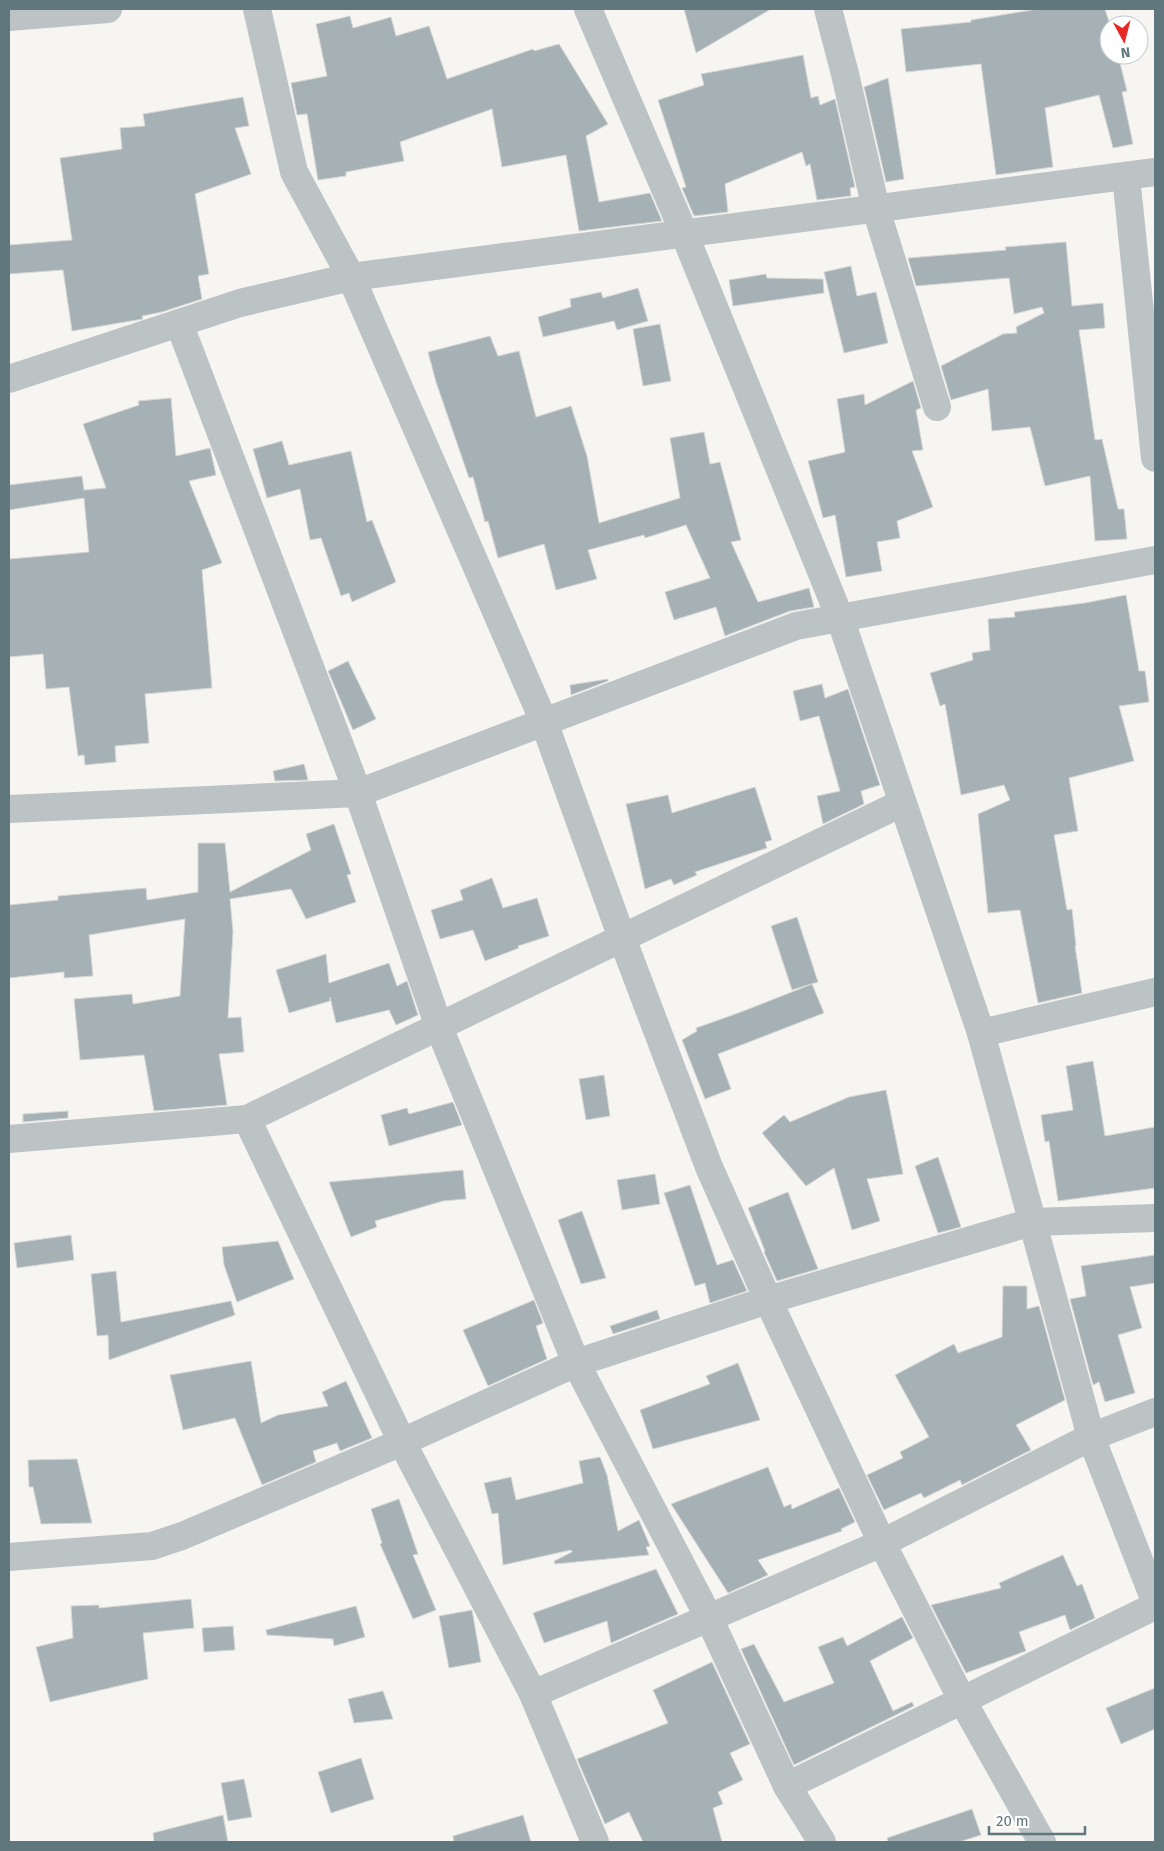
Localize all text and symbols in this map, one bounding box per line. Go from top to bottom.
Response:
north arrow [1099,15,1149,65]
text: N [1120,43,1131,61]
scale bar [989,1804,1085,1836]
text: 20 m [996,1812,1029,1830]

